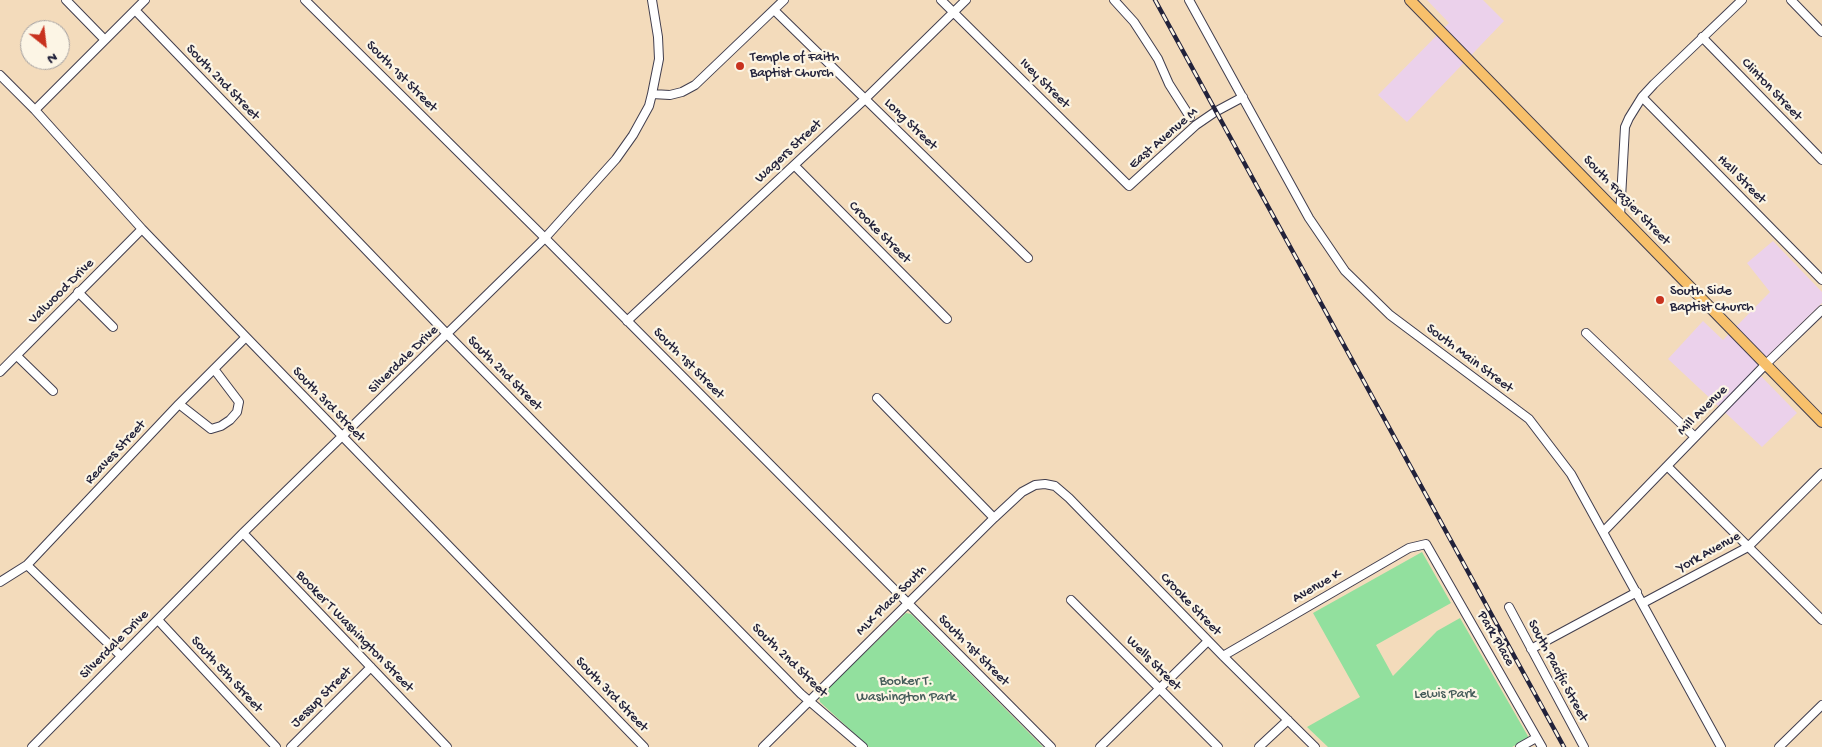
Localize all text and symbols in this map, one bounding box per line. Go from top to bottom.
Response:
north arrow [20,20,70,70]
street label: South 1st Street [362,38,440,116]
street label: South 2nd Street [181,41,263,125]
text: N [44,48,60,67]
place label: Temple of Faith Baptist Church [750,50,839,82]
street label: Ivey Street [1015,55,1073,113]
street label: Clinton Street [1737,55,1805,125]
marker: Temple of Faith Baptist Church [734,60,746,72]
street label: Long Street [880,95,940,155]
street label: East Avenue M [1126,105,1202,173]
street label: Wagers Street [752,117,826,187]
street label: South Frazier Street [1579,152,1673,250]
street label: Hall Street [1713,152,1769,208]
street label: Crooke Street [844,198,914,268]
street label: Valwood Drive [26,256,98,328]
place label: South Side Baptist Church [1670,284,1754,316]
marker: South Side Baptist Church [1654,294,1666,306]
street label: South Main Street [1422,321,1516,397]
street label: Silverdale Drive [365,322,443,398]
street label: South 1st Street [649,325,727,403]
street label: South 2nd Street [463,333,545,415]
street label: South 3rd Street [288,364,368,446]
street label: Mill Avenue [1674,382,1732,440]
street label: Reaves Street [82,417,150,489]
street label: York Avenue [1674,529,1744,577]
street label: MLK Place South [853,562,931,640]
street label: Avenue K [1290,566,1344,608]
street label: Booker T Washington Street [292,568,416,696]
street label: Crooke Street [1156,570,1224,640]
street label: Silverdale Drive [77,607,153,683]
street label: Park Place [1473,609,1517,669]
street label: South 1st Street [934,612,1012,690]
street label: South Pacific Street [1523,617,1591,725]
street label: South 2nd Street [747,620,831,702]
street label: South 5th Street [186,633,266,717]
street label: Wells Street [1122,633,1184,695]
street label: South 3rd Street [571,654,651,736]
street label: Jessup Street [288,664,356,732]
park label: Booker T. Washington Park [856,674,956,706]
park label: Lewis Park [1414,687,1476,703]

